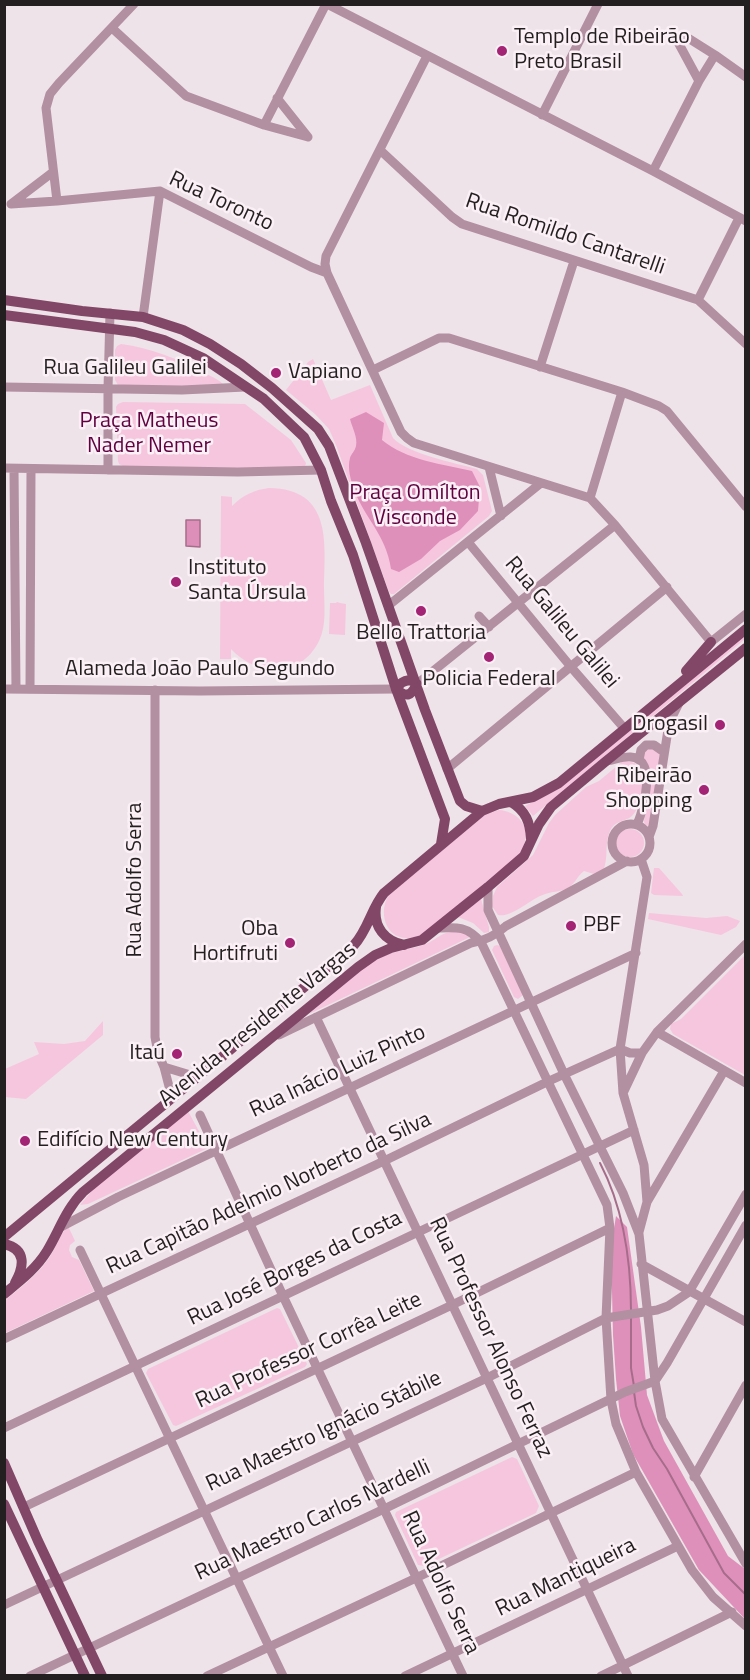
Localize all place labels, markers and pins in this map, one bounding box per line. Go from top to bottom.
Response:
place label: Templo de Ribeirão Preto Brasil [514,25,690,76]
marker: Templo de Ribeirão Preto Brasil [495,44,509,58]
place label: Vapiano [288,360,362,386]
marker: Vapiano [269,366,283,380]
place label: Instituto Santa Úrsula [188,556,306,608]
marker: Instituto Santa Úrsula [169,575,183,589]
marker: Bello Trattoria [414,604,428,618]
place label: Bello Trattoria [356,621,486,647]
marker: Policia Federal [482,650,496,664]
place label: Policia Federal [422,667,556,693]
place label: Drogasil [632,712,708,738]
marker: Drogasil [713,718,727,732]
place label: Ribeirão Shopping [606,764,692,816]
marker: Ribeirão Shopping [697,783,711,797]
place label: PBF [583,913,621,939]
place label: Oba Hortifruti [192,917,278,968]
marker: PBF [564,919,578,933]
marker: Oba Hortifruti [283,936,297,950]
place label: Itaú [129,1041,165,1067]
marker: Itaú [170,1047,184,1061]
place label: Edifício New Century [37,1128,228,1154]
marker: Edifício New Century [18,1134,32,1148]

